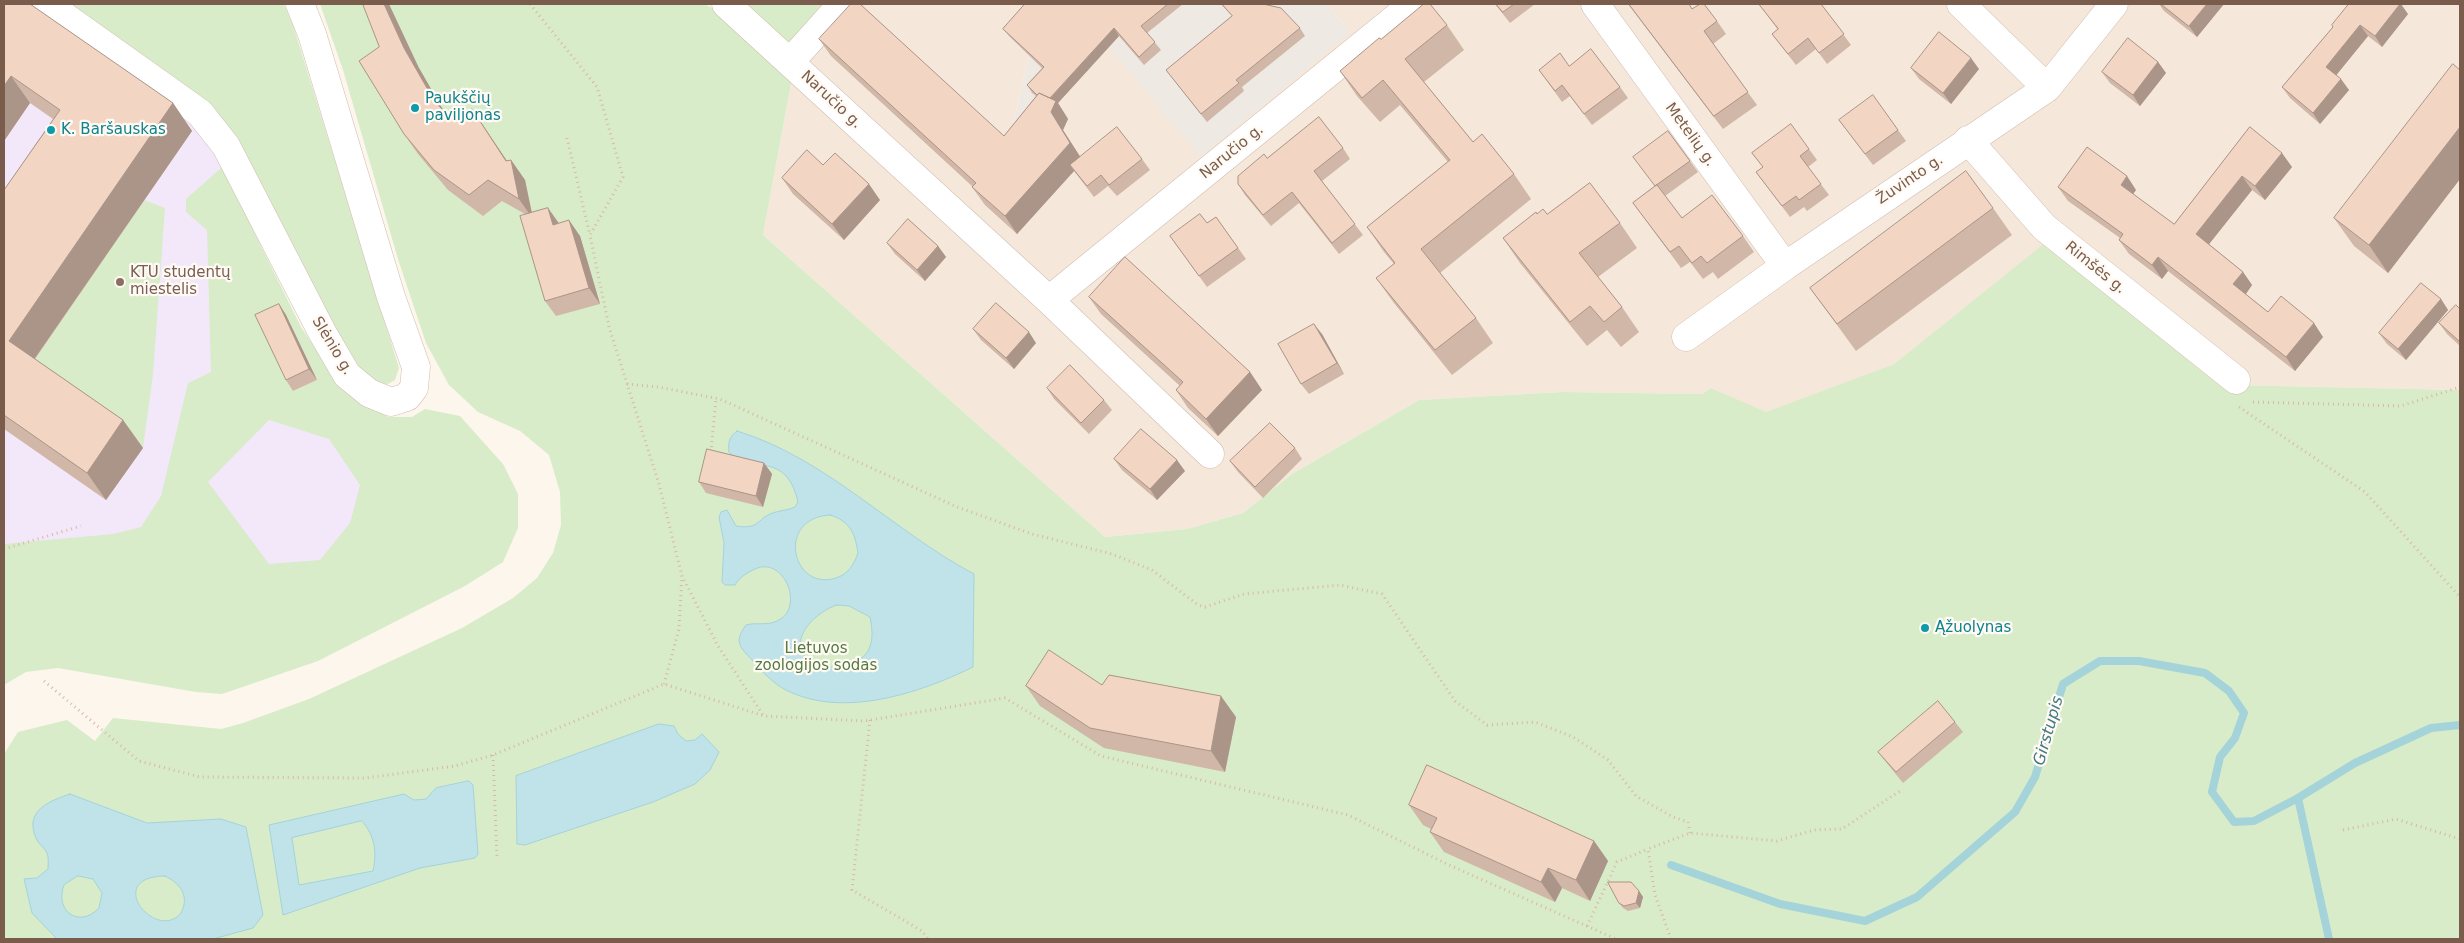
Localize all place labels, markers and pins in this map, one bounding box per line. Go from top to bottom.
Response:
place label: Paukščių paviljonas [425,90,501,125]
marker: Paukščių paviljonas [409,102,421,114]
place label: K. Baršauskas [61,121,166,139]
marker: K. Baršauskas [45,124,57,136]
place label: KTU studentų miestelis [130,264,230,299]
marker: KTU studentų miestelis [114,276,126,288]
place label: Ąžuolynas [1935,619,2011,637]
marker: Ąžuolynas [1919,622,1931,634]

